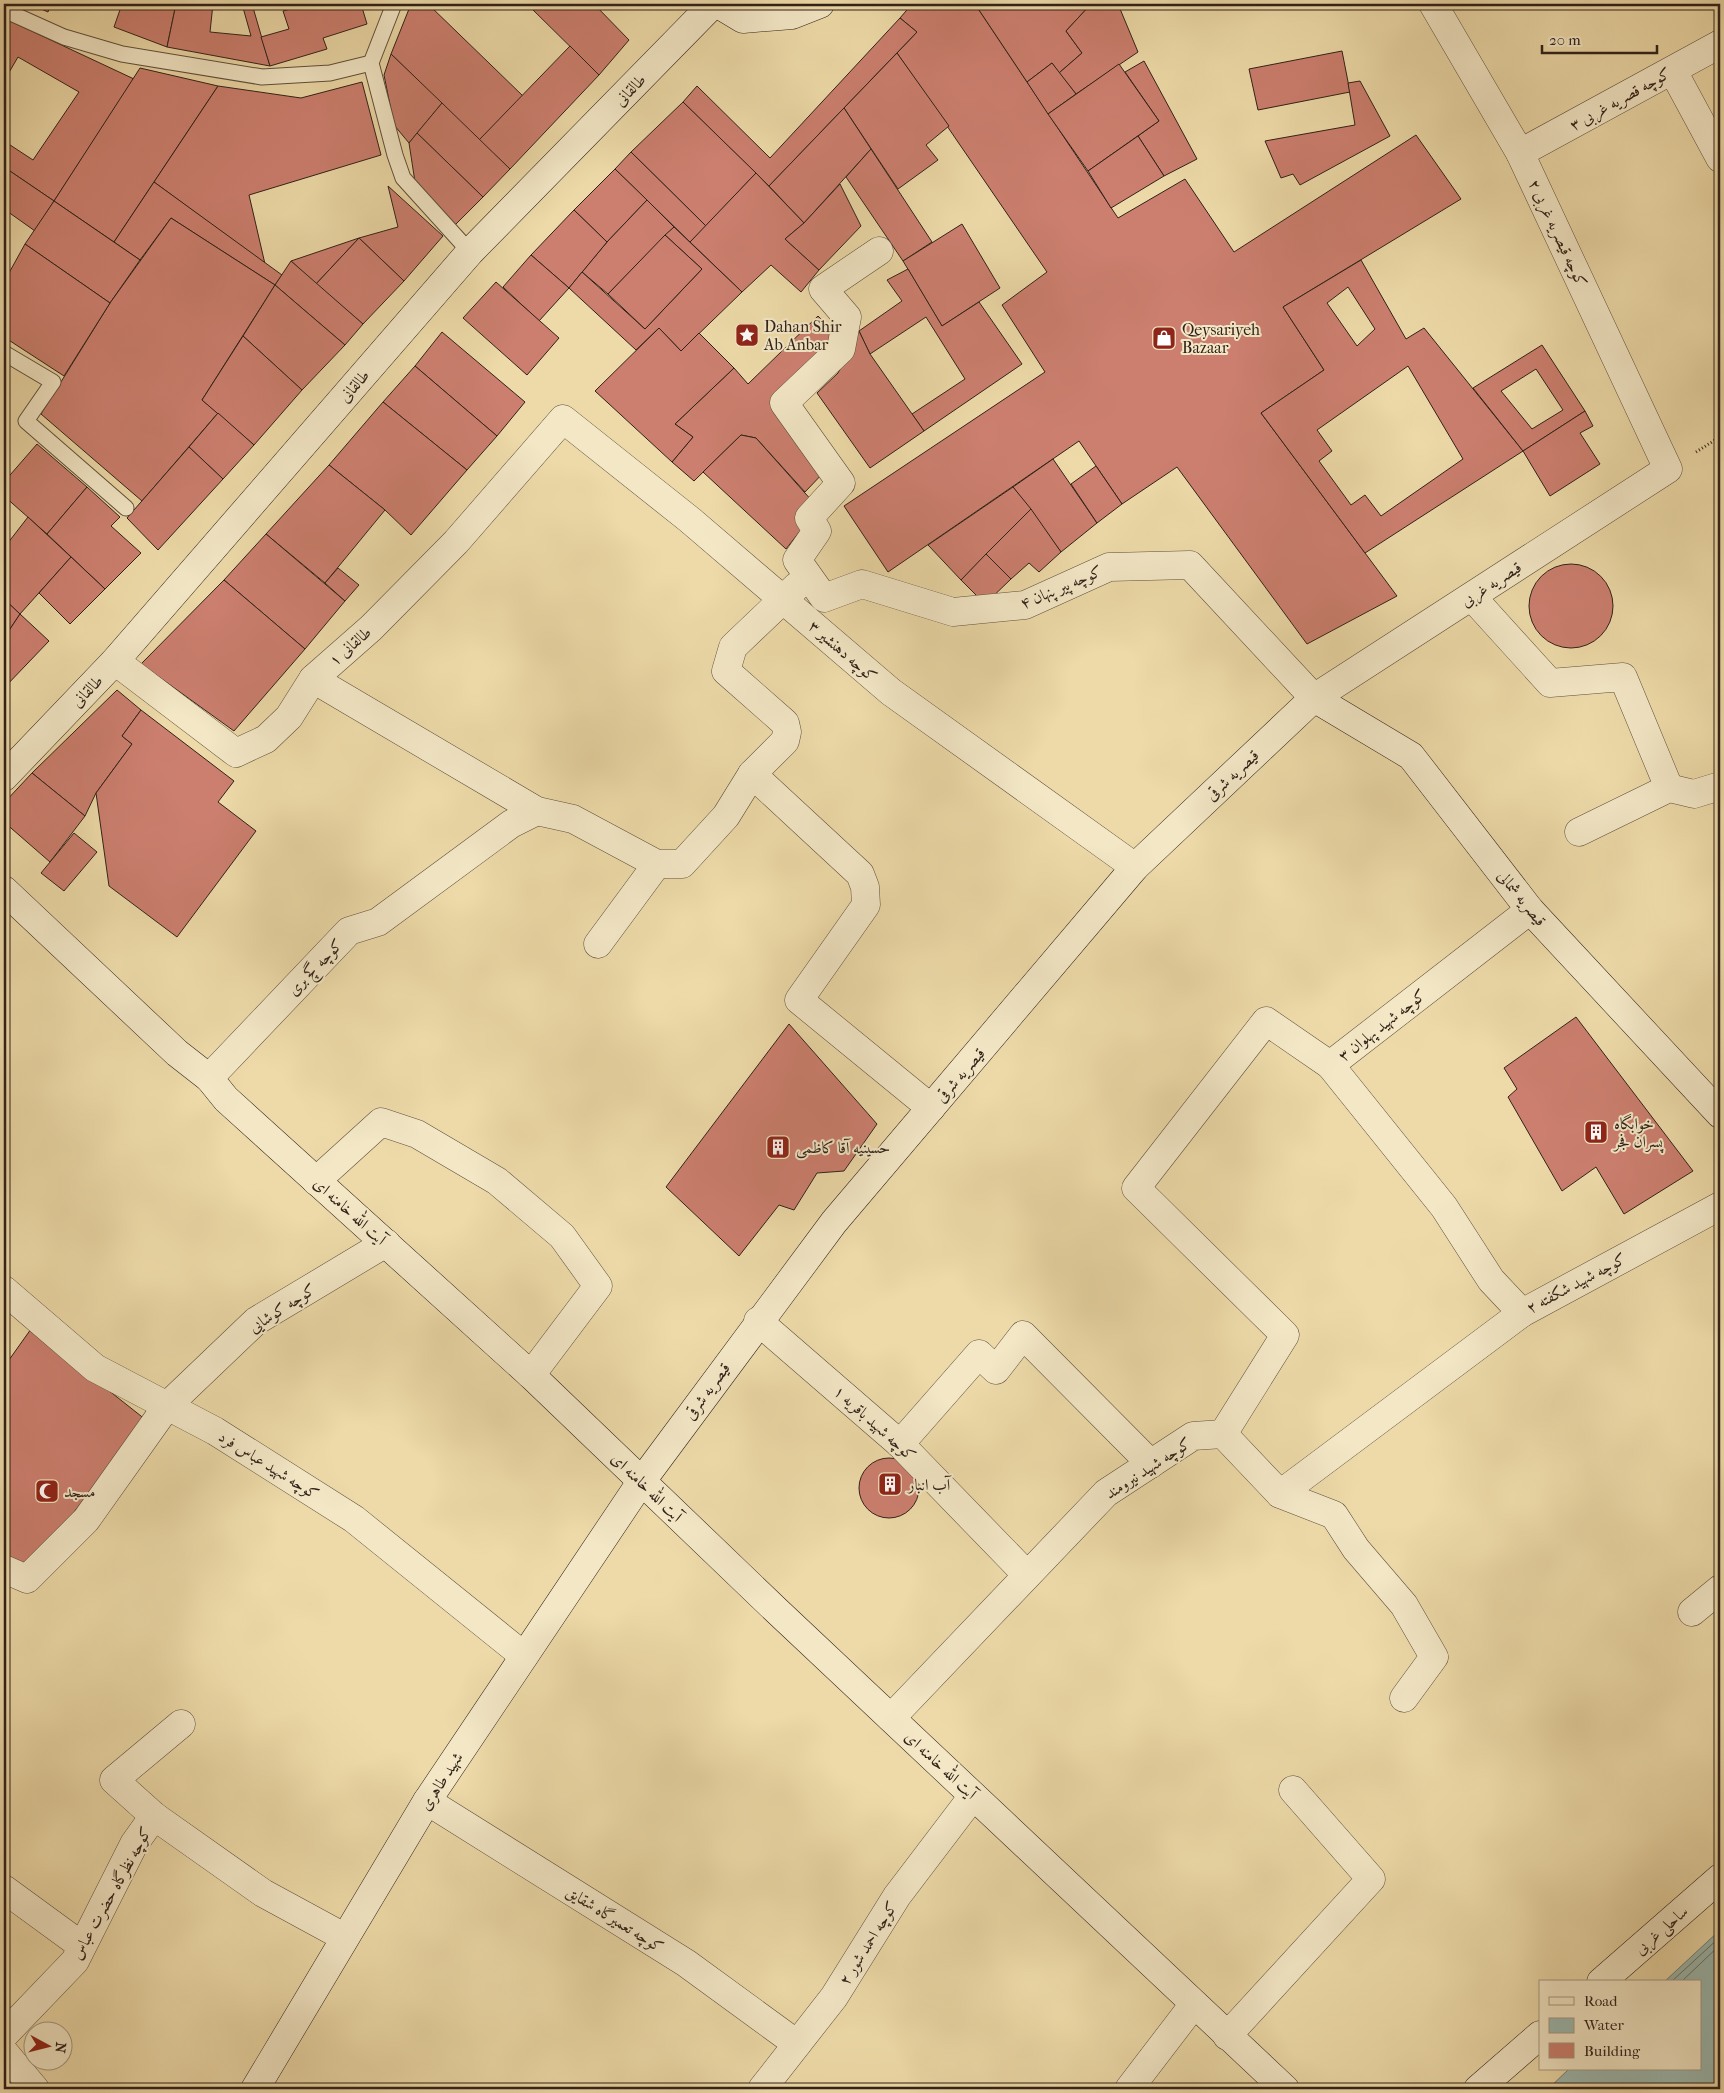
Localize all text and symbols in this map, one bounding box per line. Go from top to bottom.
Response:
scale bar [1542,22,1656,54]
text: 20 m [1549,31,1581,49]
street label: کوچه قصریه غربی ۳ [1566,63,1675,136]
street label: طالقانی [610,70,650,110]
street label: کوچه قیصریه غربی ۲ [1523,176,1591,291]
place label: Dahan Shir Ab Anbar [763,317,842,354]
place label: Qeysariyeh Bazaar [1182,320,1260,357]
place icon: Dahan Shir Ab Anbar [734,322,760,348]
shop icon: Qeysariyeh Bazaar [1151,325,1177,351]
street label: طالقانی [335,366,373,406]
street label: قیصریه غربی [1457,557,1526,612]
street label: کوچه پیر پنهان ۴ [1017,561,1106,616]
street label: کوچه دهنشیر ۳ [804,616,881,687]
street label: طالقانی ۱ [325,622,375,670]
street label: طالقانی [67,671,107,711]
street label: قیصریه شرقی [1201,746,1263,805]
street label: قیصریه شمالی [1493,866,1550,930]
street label: کوچه گچ بری [283,934,350,1002]
street label: کوچه شهید پهلوان ۳ [1334,985,1431,1067]
street label: قیصریه شرقی [931,1044,990,1107]
place label: خوابگاه پسران فجر [1612,1113,1665,1154]
building icon: خوابگاه پسران فجر [1583,1119,1609,1145]
building icon: حسینیه آقا کاظمی [765,1134,791,1160]
place label: حسینیه آقا کاظمی [796,1138,890,1159]
street label: آیت الله خامنه ای [309,1171,393,1250]
street label: کوچه شهید شکفته ۲ [1523,1249,1630,1319]
street label: کوچه کوشایی [245,1279,320,1338]
street label: قیصریه شرقی [680,1359,735,1424]
street label: کوچه شهید باقریه ۱ [829,1381,920,1466]
street label: کوچه شهید عباس فرد [214,1426,323,1505]
street label: کوچه شهید نیرومند [1101,1433,1196,1505]
street label: آیت الله خامنه ای [607,1446,690,1527]
building icon: آب انبار [877,1471,903,1497]
place label: آب انبار [906,1475,952,1495]
mosque icon: مسجد [34,1478,60,1504]
place label: مسجد [64,1482,95,1501]
street label: آیت الله خامنه ای [900,1725,984,1805]
street label: شهید طاهری [415,1748,468,1814]
street label: کوچه نظرگاه حضرت عباس [67,1823,157,1964]
street label: کوچه تعمیرگاه شقایق [562,1881,667,1958]
street label: کوچه احمد شور ۲ [835,1898,903,1989]
street label: ساحلی غربی [1630,1902,1693,1960]
legend [1539,1980,1702,2070]
text: Road [1584,1992,1618,2010]
text: Water [1583,2016,1624,2034]
north arrow [22,2020,72,2070]
text: N [51,2041,69,2054]
text: Building [1584,2042,1641,2060]

